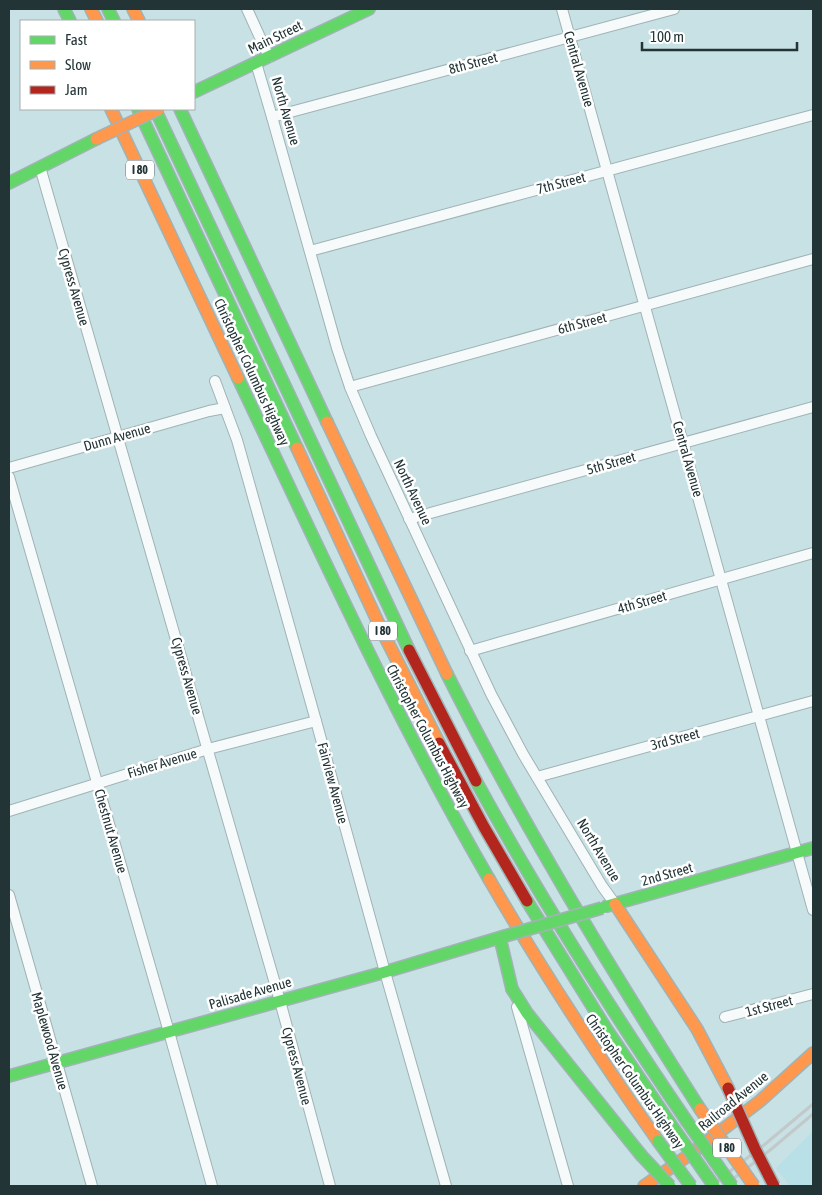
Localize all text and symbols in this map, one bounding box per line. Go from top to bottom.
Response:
street label: Main Street [245,17,305,57]
legend [20,20,195,110]
scale bar [642,20,797,52]
text: 100 m [650,28,684,45]
street label: Central Avenue [561,29,597,109]
text: Fast [65,31,87,48]
street label: 8th Street [447,49,499,77]
text: Slow [65,56,91,73]
street label: North Avenue [269,75,303,147]
text: Jam [65,81,88,98]
road number: I 80 [126,160,154,180]
street label: 7th Street [535,169,587,197]
street label: Cypress Avenue [55,246,93,328]
street label: Christopher Columbus Highway [211,296,293,448]
street label: 6th Street [556,309,608,337]
street label: Central Avenue [670,419,706,499]
street label: Dunn Avenue [82,420,152,454]
street label: 5th Street [585,448,637,478]
street label: North Avenue [391,457,435,527]
street label: 4th Street [616,587,668,617]
road number: I 80 [369,622,397,640]
street label: Cypress Avenue [168,635,206,717]
street label: Christopher Columbus Highway [383,662,473,811]
street label: 3rd Street [649,725,701,753]
street label: Fairview Avenue [314,741,352,825]
street label: Fisher Avenue [125,745,199,781]
street label: Chestnut Avenue [91,787,131,875]
street label: North Avenue [574,816,624,884]
street label: 2nd Street [639,859,695,889]
street label: Palisade Avenue [207,974,293,1012]
street label: Maplewood Avenue [28,990,72,1092]
street label: 1st Street [744,992,794,1020]
street label: Christopher Columbus Highway [583,1011,688,1151]
street label: Cypress Avenue [279,1025,315,1107]
street label: Railroad Avenue [695,1068,771,1134]
road number: I 80 [713,1138,741,1158]

